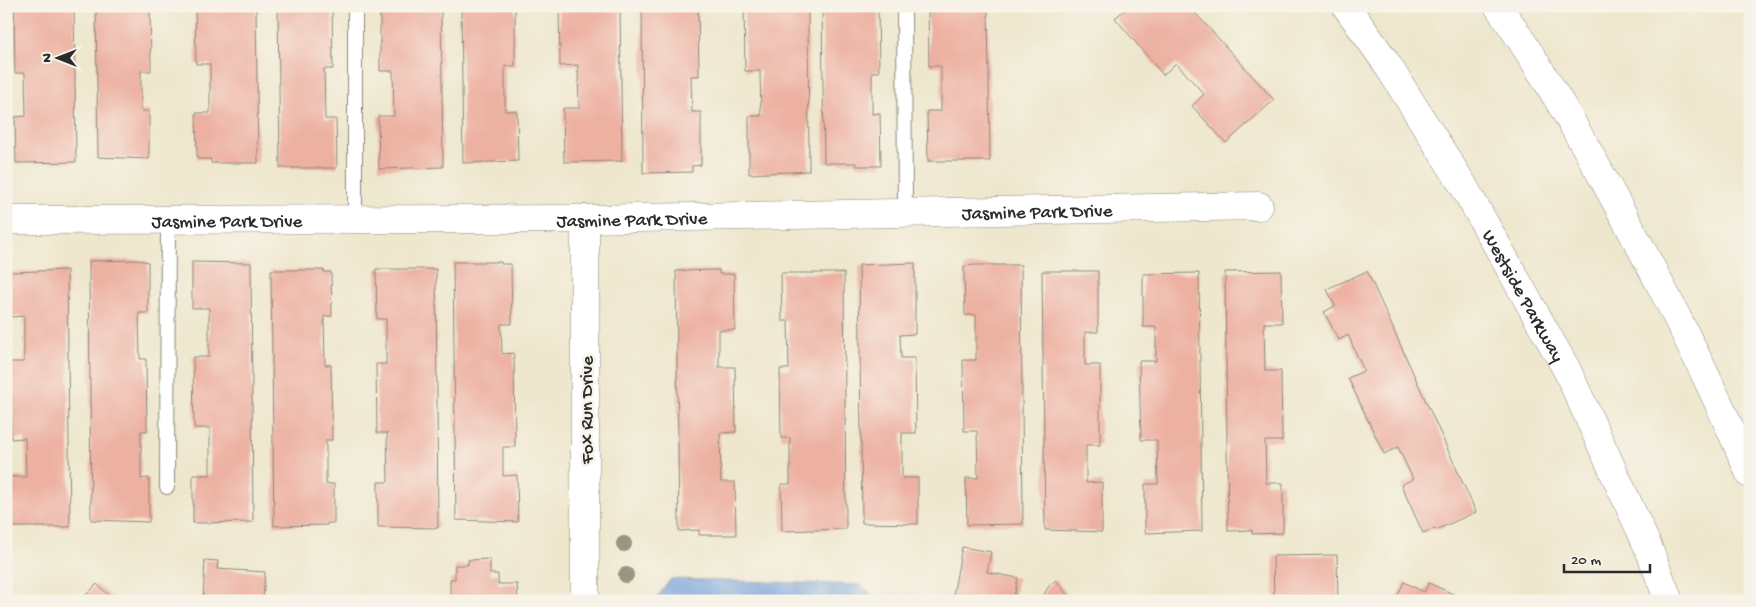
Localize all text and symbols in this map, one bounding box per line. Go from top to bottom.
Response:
north arrow [32,32,82,82]
text: N [39,53,56,63]
street label: Jasmine Park Drive [961,201,1113,227]
street label: Jasmine Park Drive [557,209,708,234]
street label: Jasmine Park Drive [152,211,303,235]
street label: Westside Parkway [1475,226,1568,367]
street label: Fox Run Drive [577,356,600,465]
scale bar [1564,542,1650,574]
text: 20 m [1571,552,1601,570]

